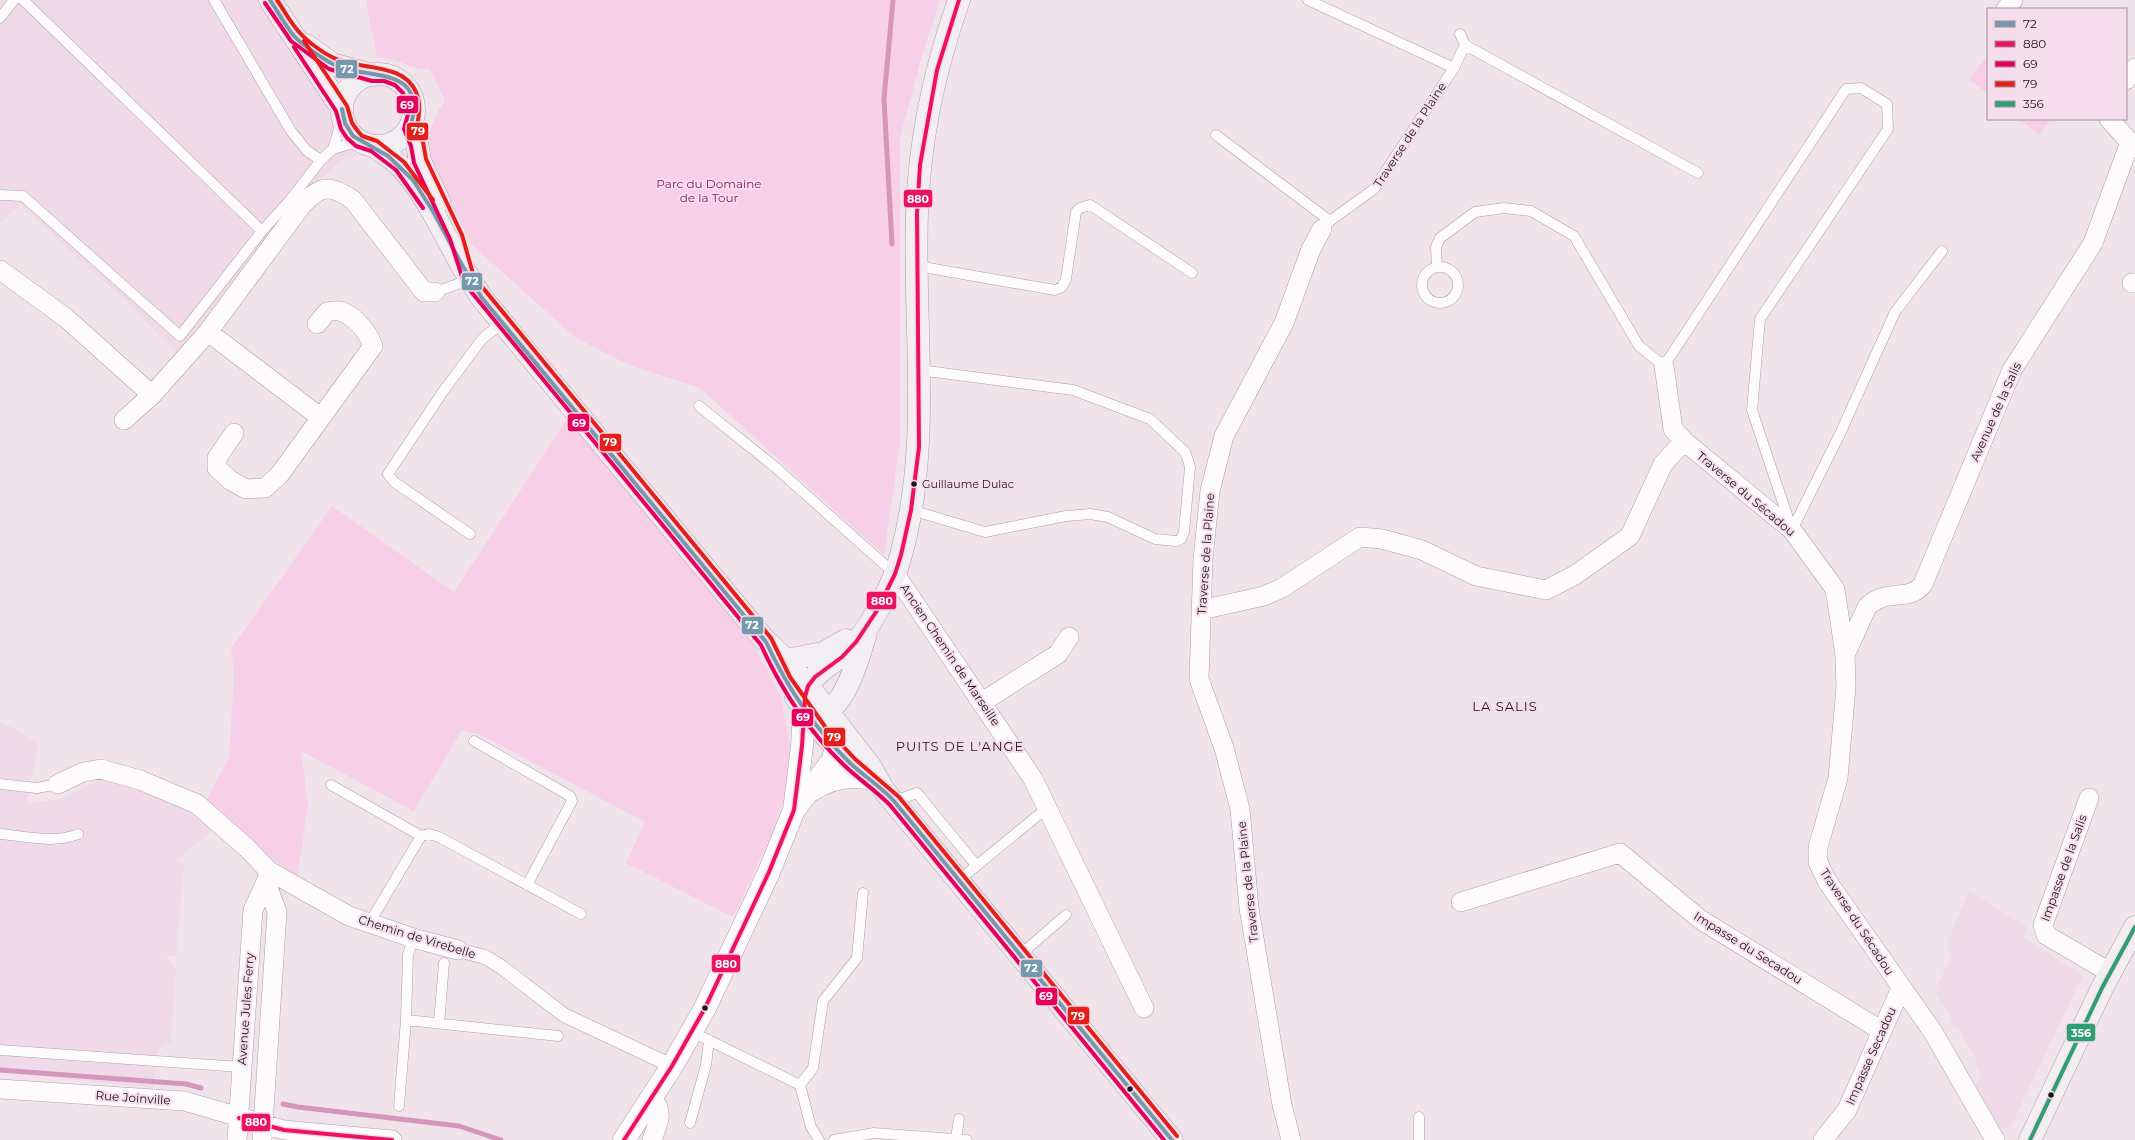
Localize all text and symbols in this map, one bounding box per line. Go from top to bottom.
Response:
legend [1987,8,2127,120]
text: 72 [2023,16,2037,31]
text: 880 [2023,36,2046,51]
text: 69 [2023,56,2038,71]
line badge: 72 [335,59,358,79]
text: 72 [340,62,354,76]
text: 79 [2023,76,2037,91]
street label: Traverse de la Plaine [1370,79,1449,190]
line badge: 69 [396,95,419,114]
text: 356 [2023,96,2044,111]
text: 69 [400,98,414,112]
line badge: 79 [406,122,429,141]
text: 79 [411,124,425,138]
park label: Parc du Domaine de la Tour [656,176,762,205]
line badge: 880 [903,189,933,208]
text: 880 [907,192,930,206]
line badge: 72 [461,272,483,291]
text: 72 [465,274,479,288]
street label: Avenue de la Salis [1967,360,2024,464]
line badge: 69 [567,413,590,432]
text: 69 [572,416,586,430]
line badge: 79 [599,433,622,452]
text: 79 [603,435,617,449]
street label: Traverse du Sécadou [1694,448,1799,539]
place label: Guillaume Dulac [922,477,1014,491]
marker: Guillaume Dulac [909,479,919,489]
street label: Traverse de la Plaine [1194,493,1217,615]
street label: Ancien Chemin de Marseille [897,581,1004,729]
line badge: 880 [866,591,897,610]
text: 880 [871,594,894,608]
line badge: 72 [741,616,764,635]
text: 72 [745,618,759,632]
district label: LA SALIS [1472,698,1538,714]
line badge: 69 [791,708,814,727]
text: 69 [796,710,810,724]
line badge: 79 [823,727,846,747]
text: 79 [827,730,841,744]
district label: PUITS DE L'ANGE [896,738,1024,754]
street label: Impasse de la Salis [2037,812,2090,923]
street label: Traverse de la Plaine [1234,821,1261,944]
street label: Traverse du Sécadou [1817,866,1898,978]
street label: Impasse du Secadou [1691,908,1805,987]
street label: Chemin de Virebelle [357,912,478,962]
street label: Avenue Jules Ferry [234,952,257,1066]
line badge: 880 [711,954,741,973]
text: 880 [715,957,738,971]
line badge: 72 [1020,959,1043,978]
text: 72 [1024,961,1038,975]
line badge: 69 [1035,987,1058,1006]
text: 69 [1039,989,1053,1003]
unlabelled marker [700,1003,710,1013]
street label: Impasse Secadou [1842,1004,1899,1107]
line badge: 79 [1067,1006,1090,1025]
text: 79 [1071,1009,1085,1023]
line badge: 356 [2066,1023,2096,1042]
text: 356 [2070,1026,2091,1040]
unlabelled marker [1125,1084,1135,1094]
street label: Rue Joinville [95,1087,171,1108]
unlabelled marker [2046,1090,2056,1100]
line badge: 880 [241,1113,271,1132]
text: 880 [245,1115,268,1129]

